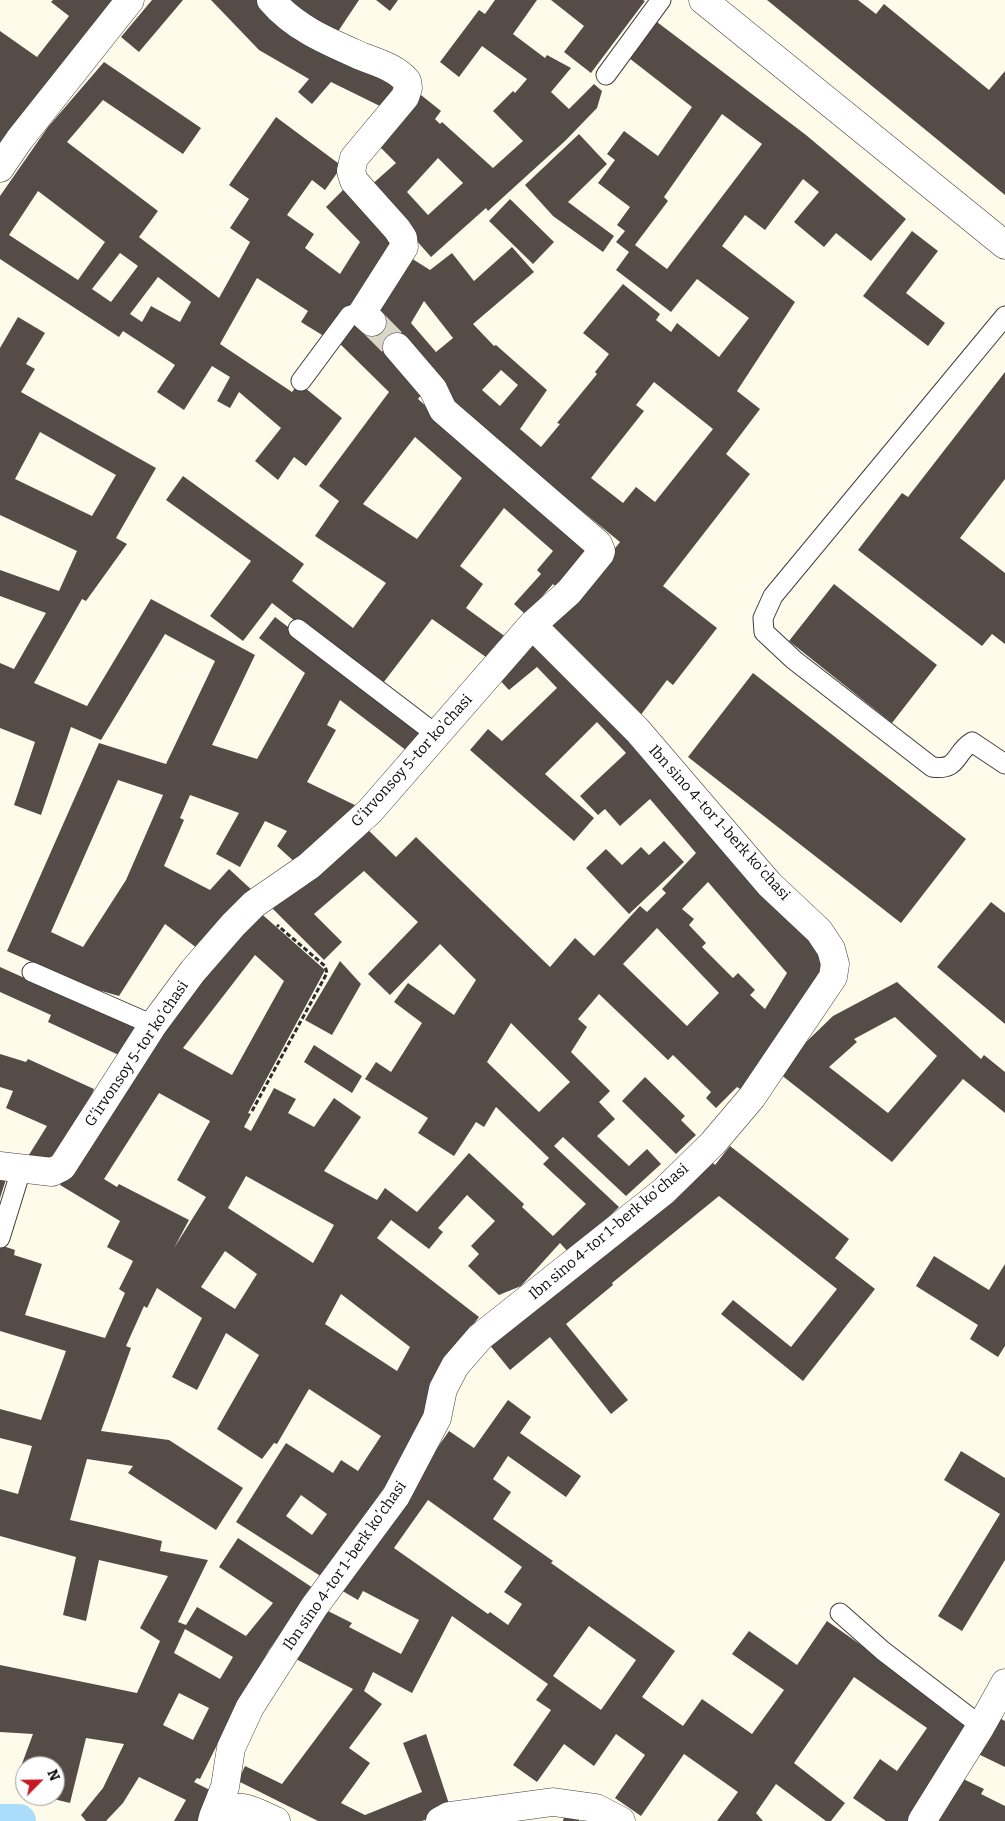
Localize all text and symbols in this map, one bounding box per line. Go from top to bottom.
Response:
street label: Gʼirvonsoy 5-tor koʼchasi [348,691,476,831]
street label: Ibn sino 4-tor 1-berk koʼchasi [645,742,793,904]
street label: Gʼirvonsoy 5-tor koʼchasi [81,978,193,1130]
street label: Ibn sino 4-tor 1-berk koʼchasi [526,1160,692,1304]
street label: Ibn sino 4-tor 1-berk koʼchasi [280,1478,410,1654]
north arrow [15,1756,65,1806]
text: N [43,1767,63,1784]

